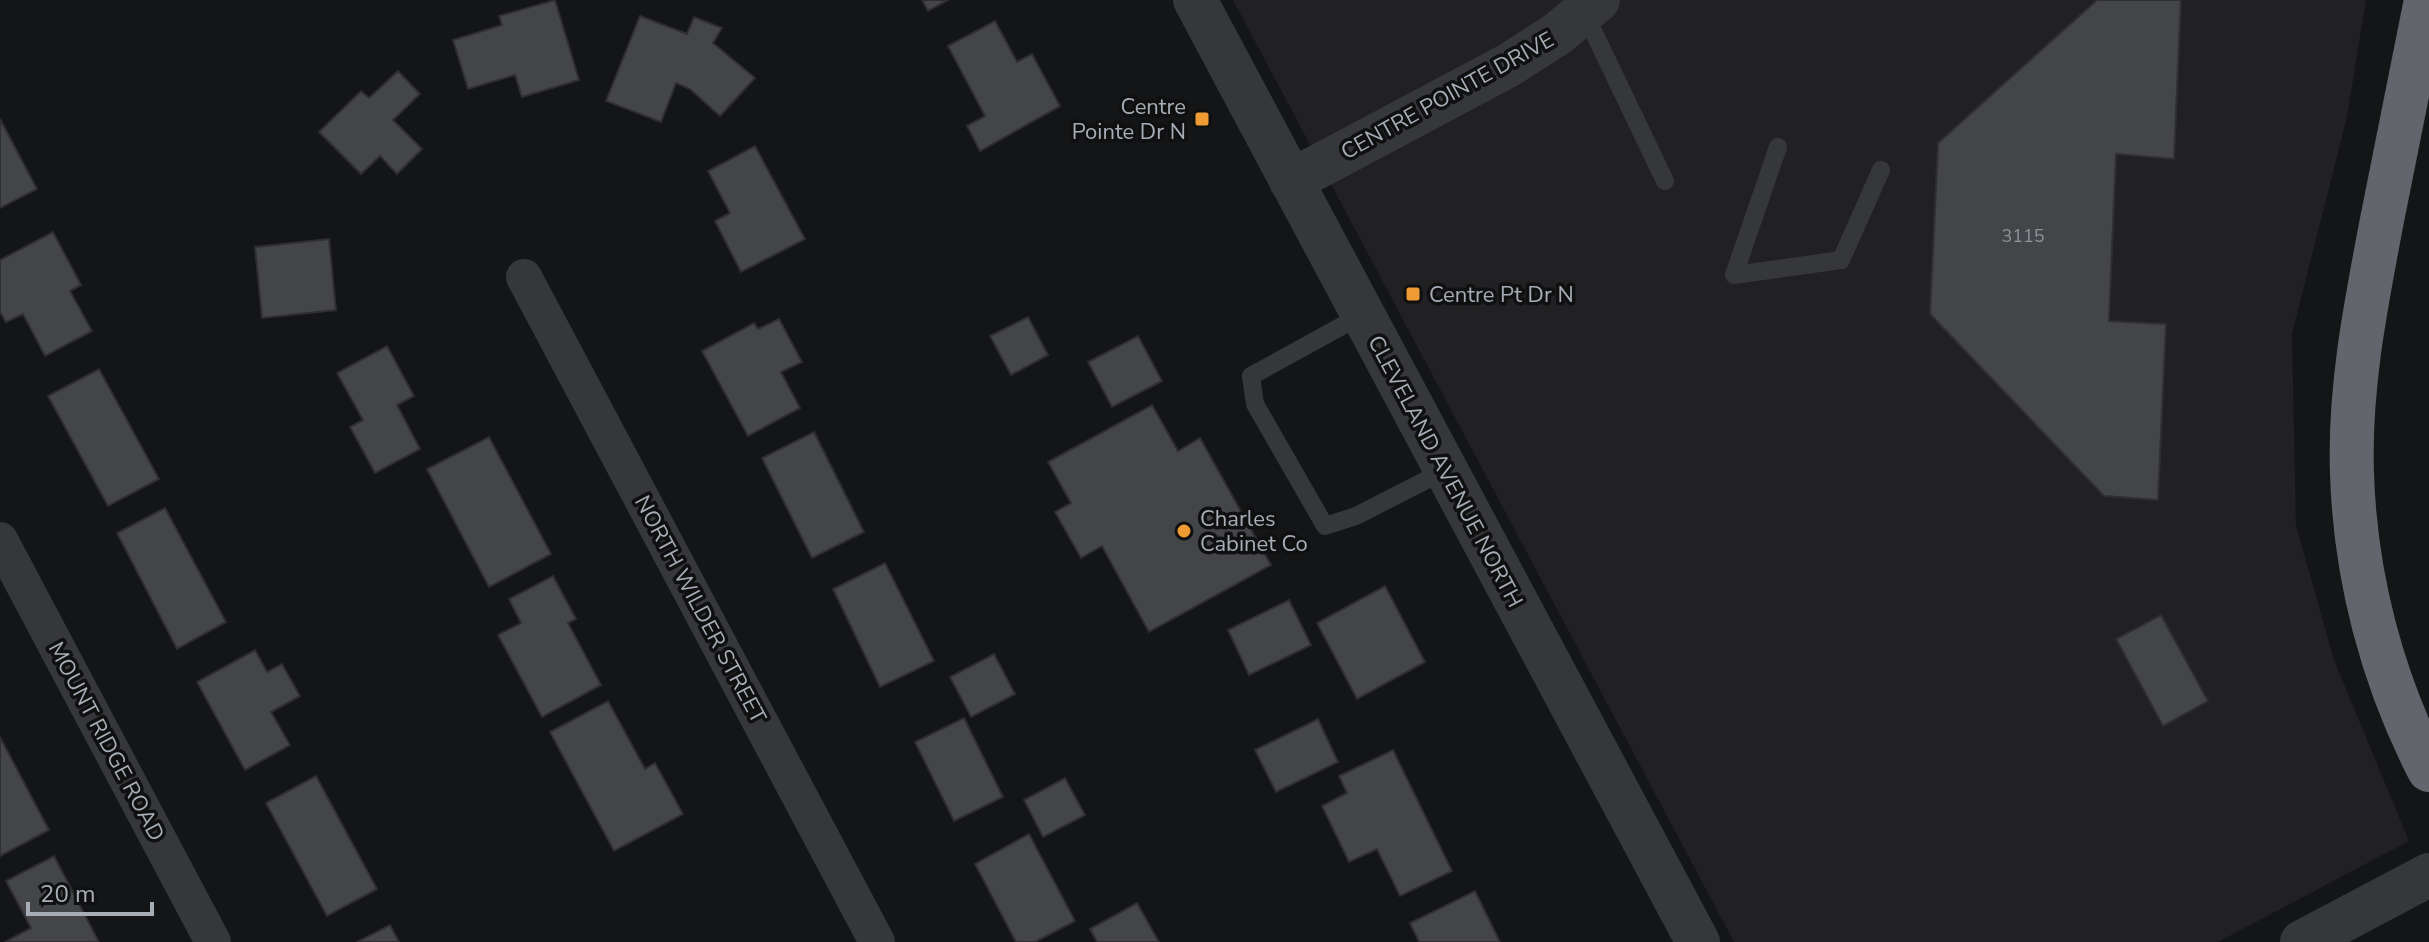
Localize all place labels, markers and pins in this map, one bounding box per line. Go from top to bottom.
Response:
place label: Centre Pointe Dr N [1072,92,1186,147]
marker: Centre Pointe Dr N [1193,110,1211,128]
place label: Centre Pt Dr N [1429,280,1574,310]
marker: Centre Pt Dr N [1404,285,1422,303]
place label: Charles Cabinet Co [1200,504,1308,559]
marker: Charles Cabinet Co [1175,522,1193,540]

